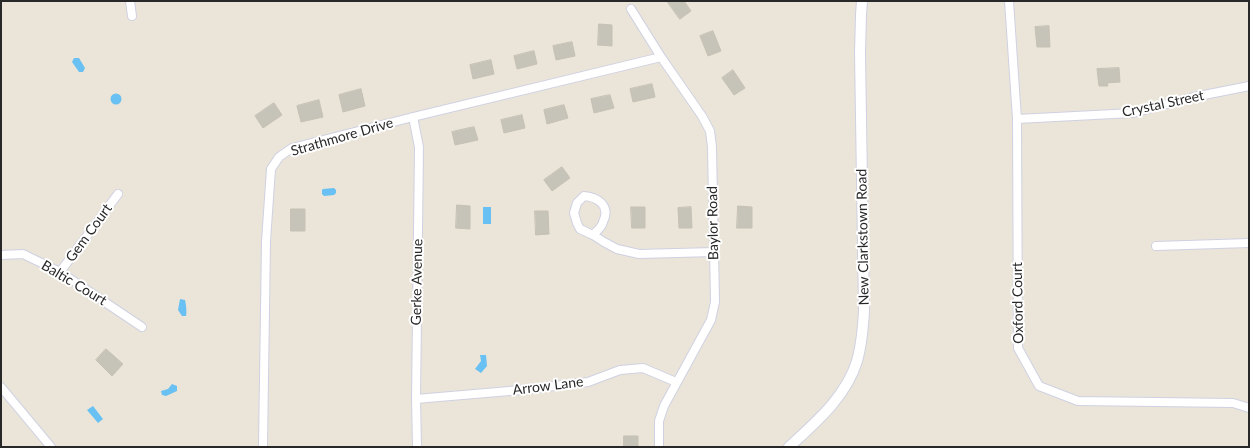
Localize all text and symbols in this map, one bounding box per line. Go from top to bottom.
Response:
street label: Crystal Street [1121,87,1205,121]
street label: Strathmore Drive [289,114,395,160]
street label: New Clarkstown Road [853,169,873,305]
street label: Baylor Road [704,186,722,260]
street label: Gem Court [62,201,116,265]
street label: Gerke Avenue [408,239,426,325]
street label: Baltic Court [38,257,110,309]
street label: Oxford Court [1009,262,1027,344]
street label: Arrow Lane [512,373,584,399]

